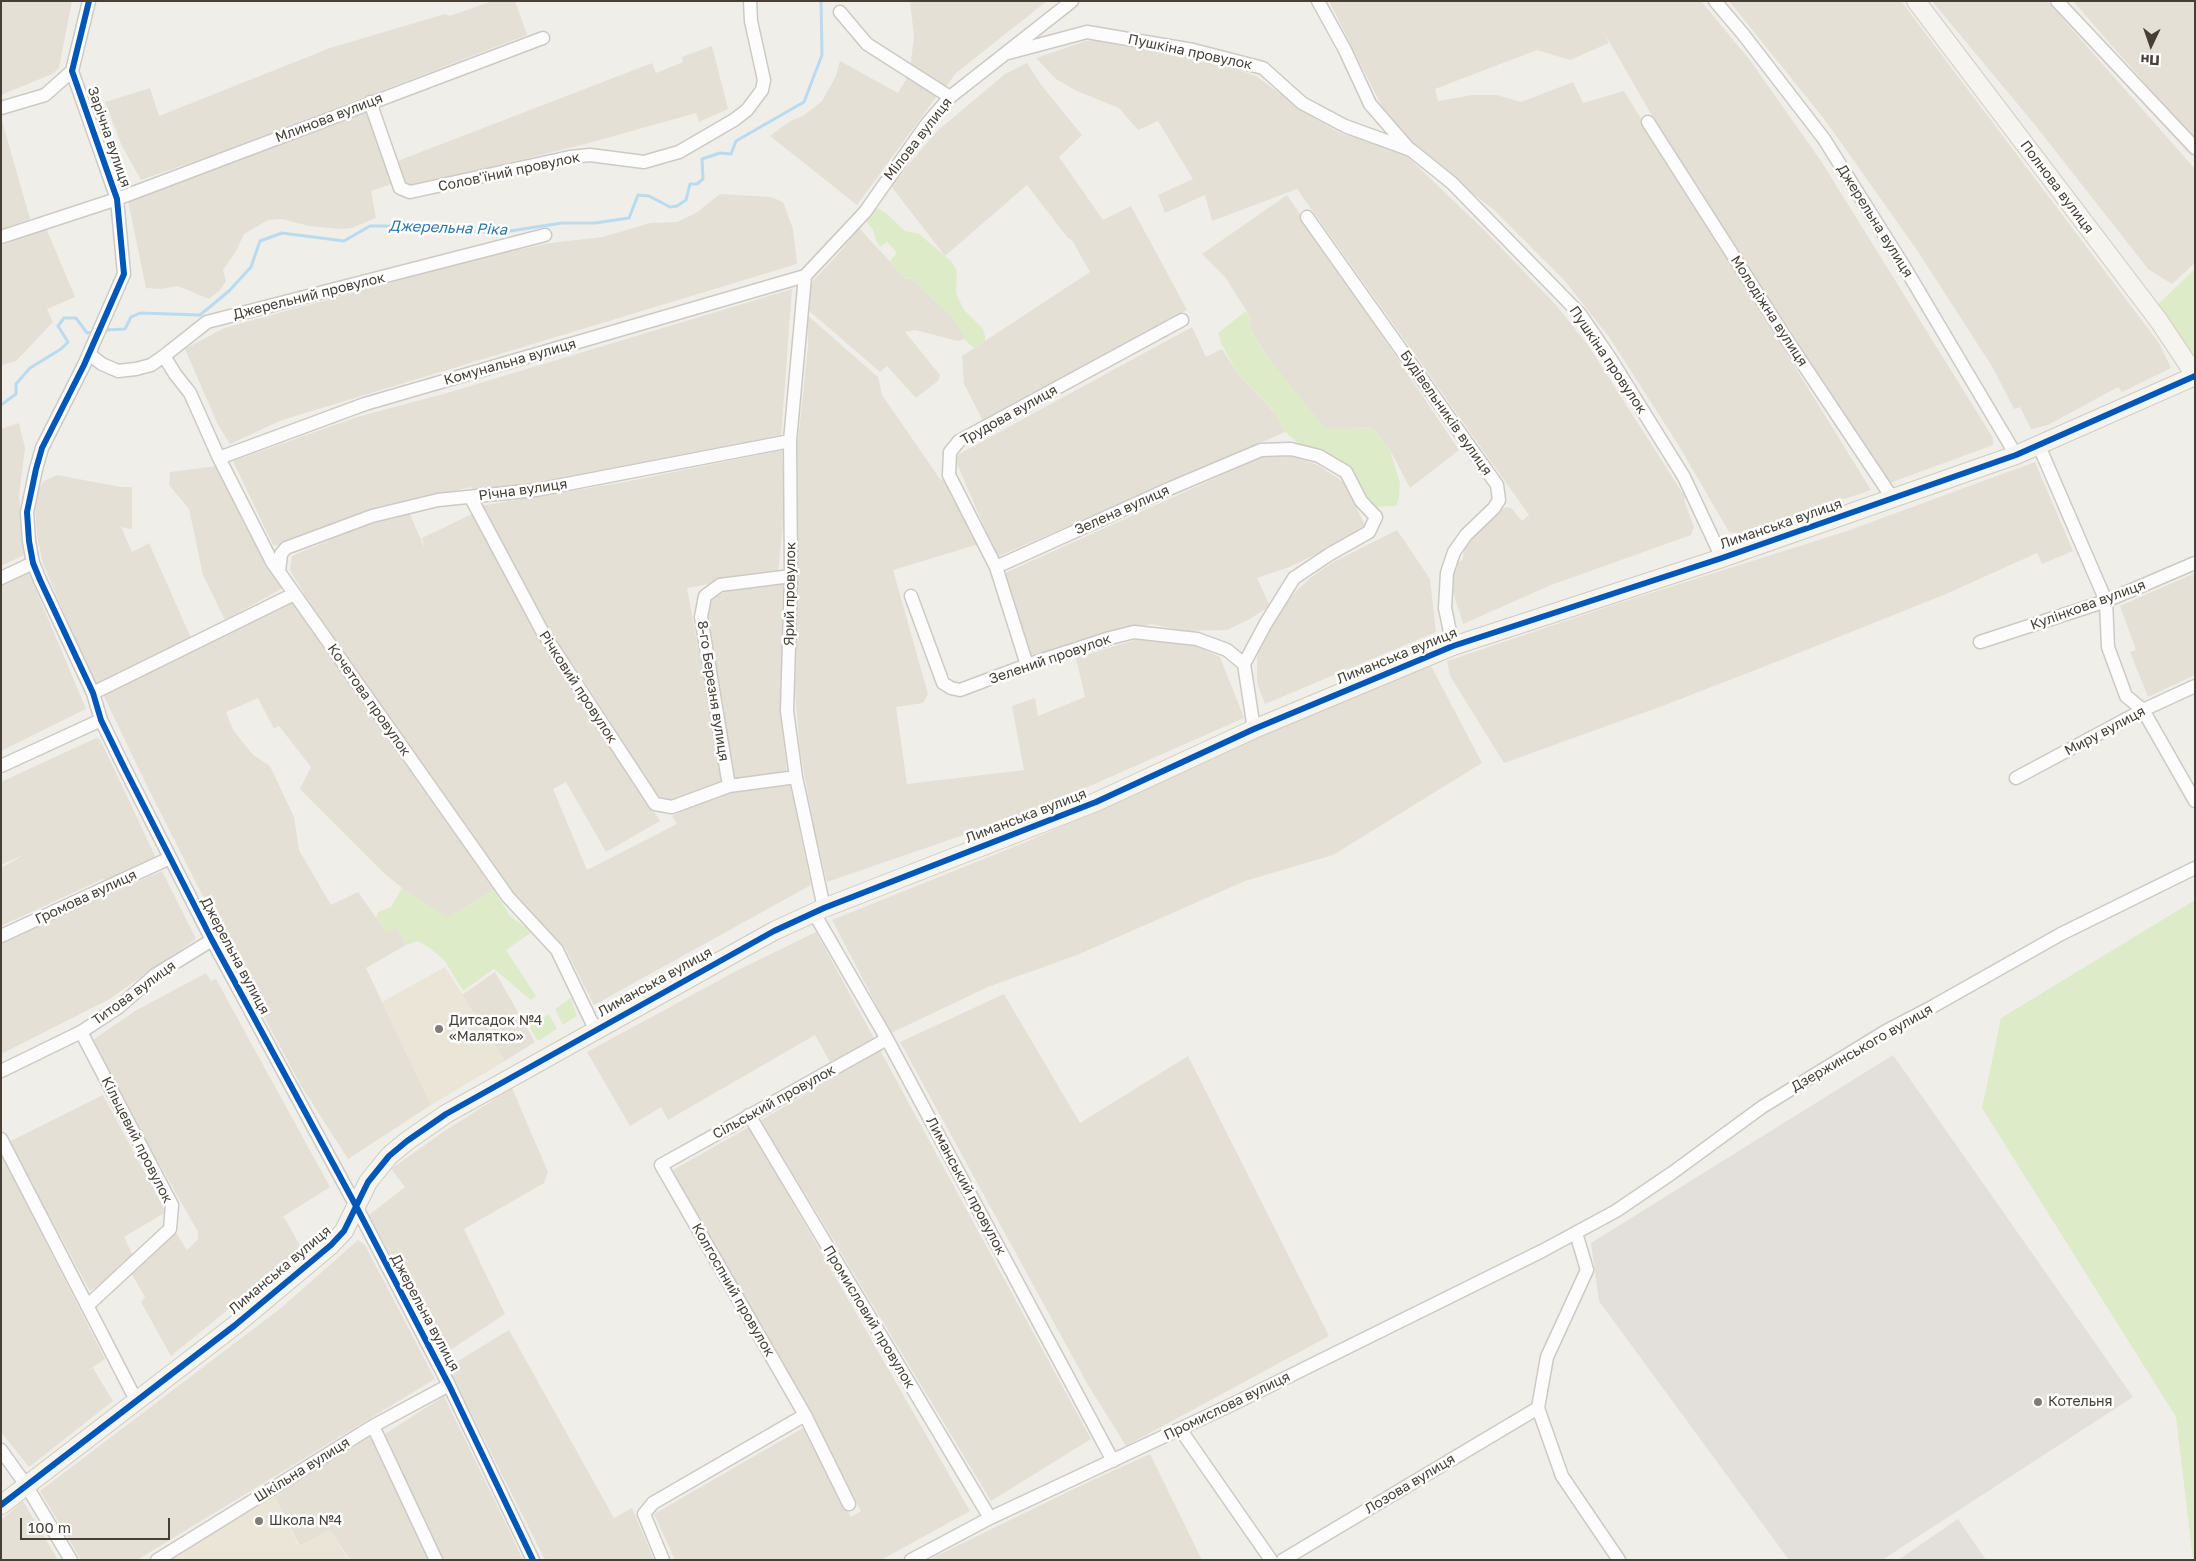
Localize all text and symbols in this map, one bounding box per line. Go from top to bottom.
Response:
north arrow [2126,20,2176,70]
street label: Пушкіна провулок [1126,31,1254,73]
text: Пн [2140,51,2160,69]
street label: Зарічна вулиця [84,84,134,190]
street label: Млинова вулиця [273,90,385,146]
street label: Мілова вулиця [880,94,956,184]
street label: Полнова вулиця [2017,137,2097,237]
street label: Солов'їний провулок [437,149,581,195]
street label: Джерельна вулиця [1833,161,1917,281]
water label: Джерельна Ріка [389,217,507,239]
street label: Молодіжна вулиця [1727,252,1811,370]
street label: Джерельний провулок [231,269,387,323]
street label: Пушкіна провулок [1566,303,1650,417]
street label: Комунальна вулиця [442,335,578,389]
street label: Будівельників вулиця [1396,347,1496,479]
street label: Трудова вулиця [958,381,1060,449]
street label: Річна вулиця [478,475,568,505]
street label: Зелена вулиця [1072,482,1172,538]
street label: Лиманська вулиця [1718,495,1844,553]
street label: Ярий провулок [781,542,799,646]
street label: Кулінкова вулиця [2028,576,2148,634]
street label: 8-го Березня вулиця [694,619,732,763]
street label: Лиманська вулиця [1334,624,1460,688]
street label: Річковий провулок [535,628,621,746]
street label: Зелений провулок [987,630,1113,688]
street label: Кочетова провулок [324,641,414,759]
street label: Миру вулиця [2062,703,2148,759]
street label: Лиманська вулиця [963,785,1089,847]
street label: Громова вулиця [33,866,139,928]
street label: Джерельна вулиця [197,895,273,1017]
street label: Лиманська вулиця [595,944,715,1020]
street label: Титова вулиця [89,957,179,1029]
street label: Дзержинського вулиця [1788,1001,1936,1095]
place label: Дитсадок №4 «Малятко» [449,1013,542,1046]
marker: Дитсадок №4 «Малятко» [433,1023,445,1035]
street label: Сільський провулок [710,1061,838,1143]
street label: Кільцевий провулок [98,1074,176,1206]
street label: Лиманський провулок [922,1114,1010,1258]
street label: Колгоспний провулок [688,1220,778,1360]
street label: Лиманська вулиця [226,1222,334,1318]
street label: Промисловий провулок [820,1242,918,1392]
street label: Джерельна вулиця [387,1252,463,1374]
street label: Промислова вулиця [1161,1368,1293,1444]
place label: Котельня [2048,1394,2113,1410]
marker: Котельня [2032,1396,2044,1408]
street label: Шкільна вулиця [251,1434,353,1506]
street label: Лозова вулиця [1362,1450,1458,1518]
scale bar [22,1508,172,1540]
place label: Школа №4 [269,1513,342,1529]
marker: Школа №4 [253,1515,265,1527]
text: 100 m [28,1518,71,1536]

